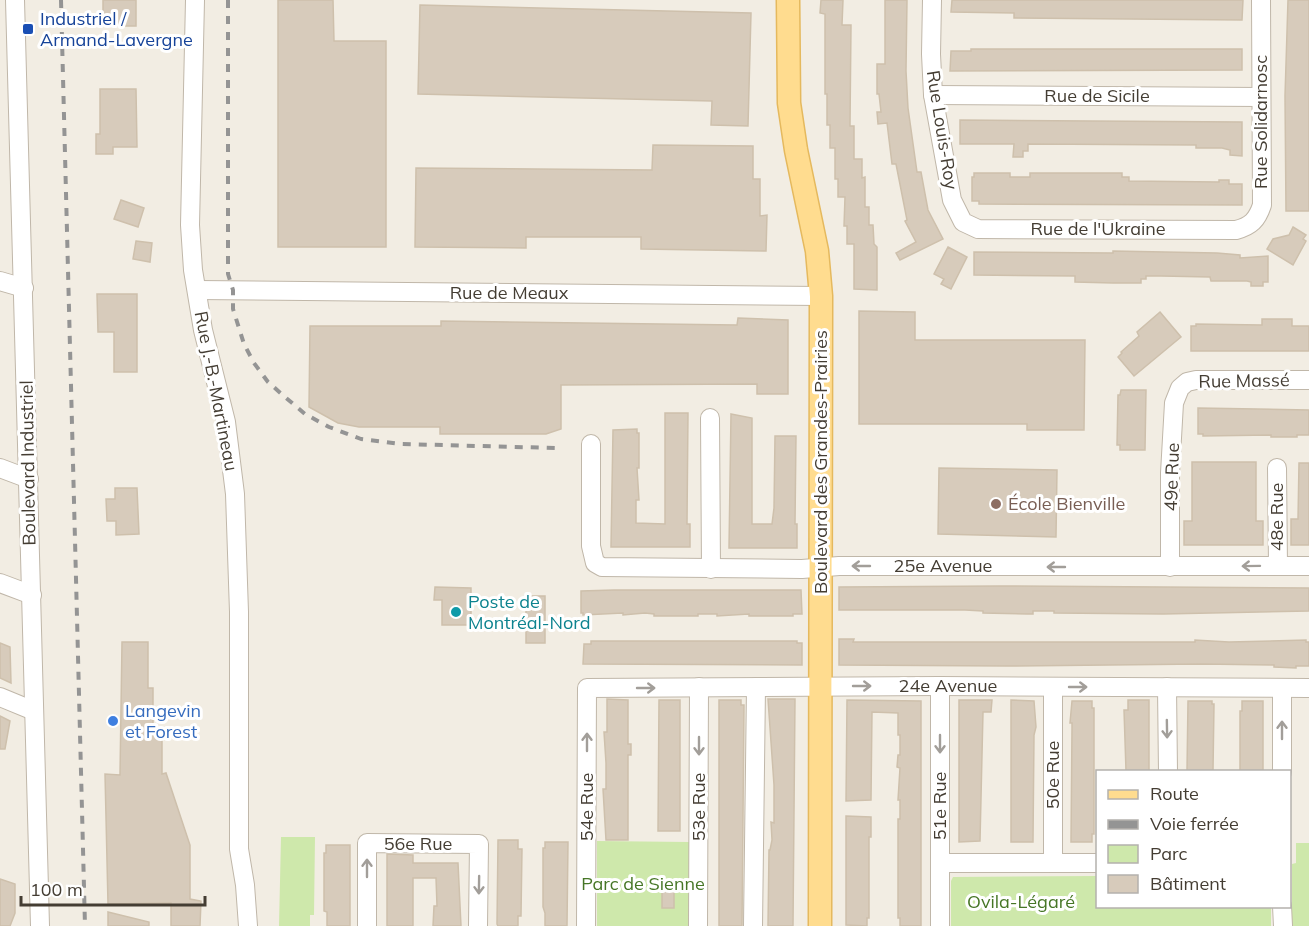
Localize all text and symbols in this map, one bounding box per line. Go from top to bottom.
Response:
place label: Industriel / Armand-Lavergne [40,7,193,51]
marker: Industriel / Armand-Lavergne [21,22,35,36]
street label: Rue Solidarnosc [1249,55,1272,189]
street label: Rue Louis-Roy [922,69,963,192]
street label: Rue de Sicile [1044,84,1150,107]
street label: Rue de l'Ukraine [1030,217,1166,240]
street label: Rue de Meaux [450,281,569,304]
street label: Rue J.-B.-Martineau [190,309,243,473]
street label: Boulevard des Grandes-Prairies [809,330,832,594]
street label: Rue Massé [1198,368,1290,393]
street label: Boulevard Industriel [15,380,40,546]
street label: 49e Rue [1159,442,1184,512]
street label: 48e Rue [1265,483,1288,551]
place label: École Bienville [1008,492,1125,515]
marker: École Bienville [989,497,1003,511]
street label: 25e Avenue [894,554,992,577]
one-way arrow [851,560,871,572]
one-way arrow [1241,560,1261,572]
one-way arrow [1046,561,1066,573]
place label: Poste de Montréal-Nord [468,590,591,634]
marker: Poste de Montréal-Nord [449,605,463,619]
street label: 24e Avenue [899,674,997,697]
one-way arrow [851,680,871,692]
one-way arrow [1067,681,1087,693]
one-way arrow [635,682,655,693]
place label: Langevin et Forest [125,699,201,743]
marker: Langevin et Forest [106,714,120,728]
one-way arrow [1161,719,1173,739]
one-way arrow [1276,720,1288,740]
one-way arrow [581,732,593,752]
one-way arrow [934,734,946,754]
one-way arrow [693,735,705,755]
street label: 50e Rue [1041,741,1064,809]
legend [1096,770,1291,908]
street label: 51e Rue [928,772,951,840]
street label: 54e Rue [575,773,598,841]
street label: 53e Rue [687,773,710,841]
text: Route [1150,782,1199,805]
text: Voie ferrée [1150,812,1239,835]
street label: 56e Rue [384,832,452,855]
text: Parc [1150,842,1188,865]
one-way arrow [361,858,373,878]
scale bar [21,869,206,907]
park label: Parc de Sienne [581,872,705,895]
text: Bâtiment [1150,872,1226,895]
one-way arrow [473,874,485,894]
text: 100 m [30,878,83,901]
park label: Ovila-Légaré [967,890,1075,913]

